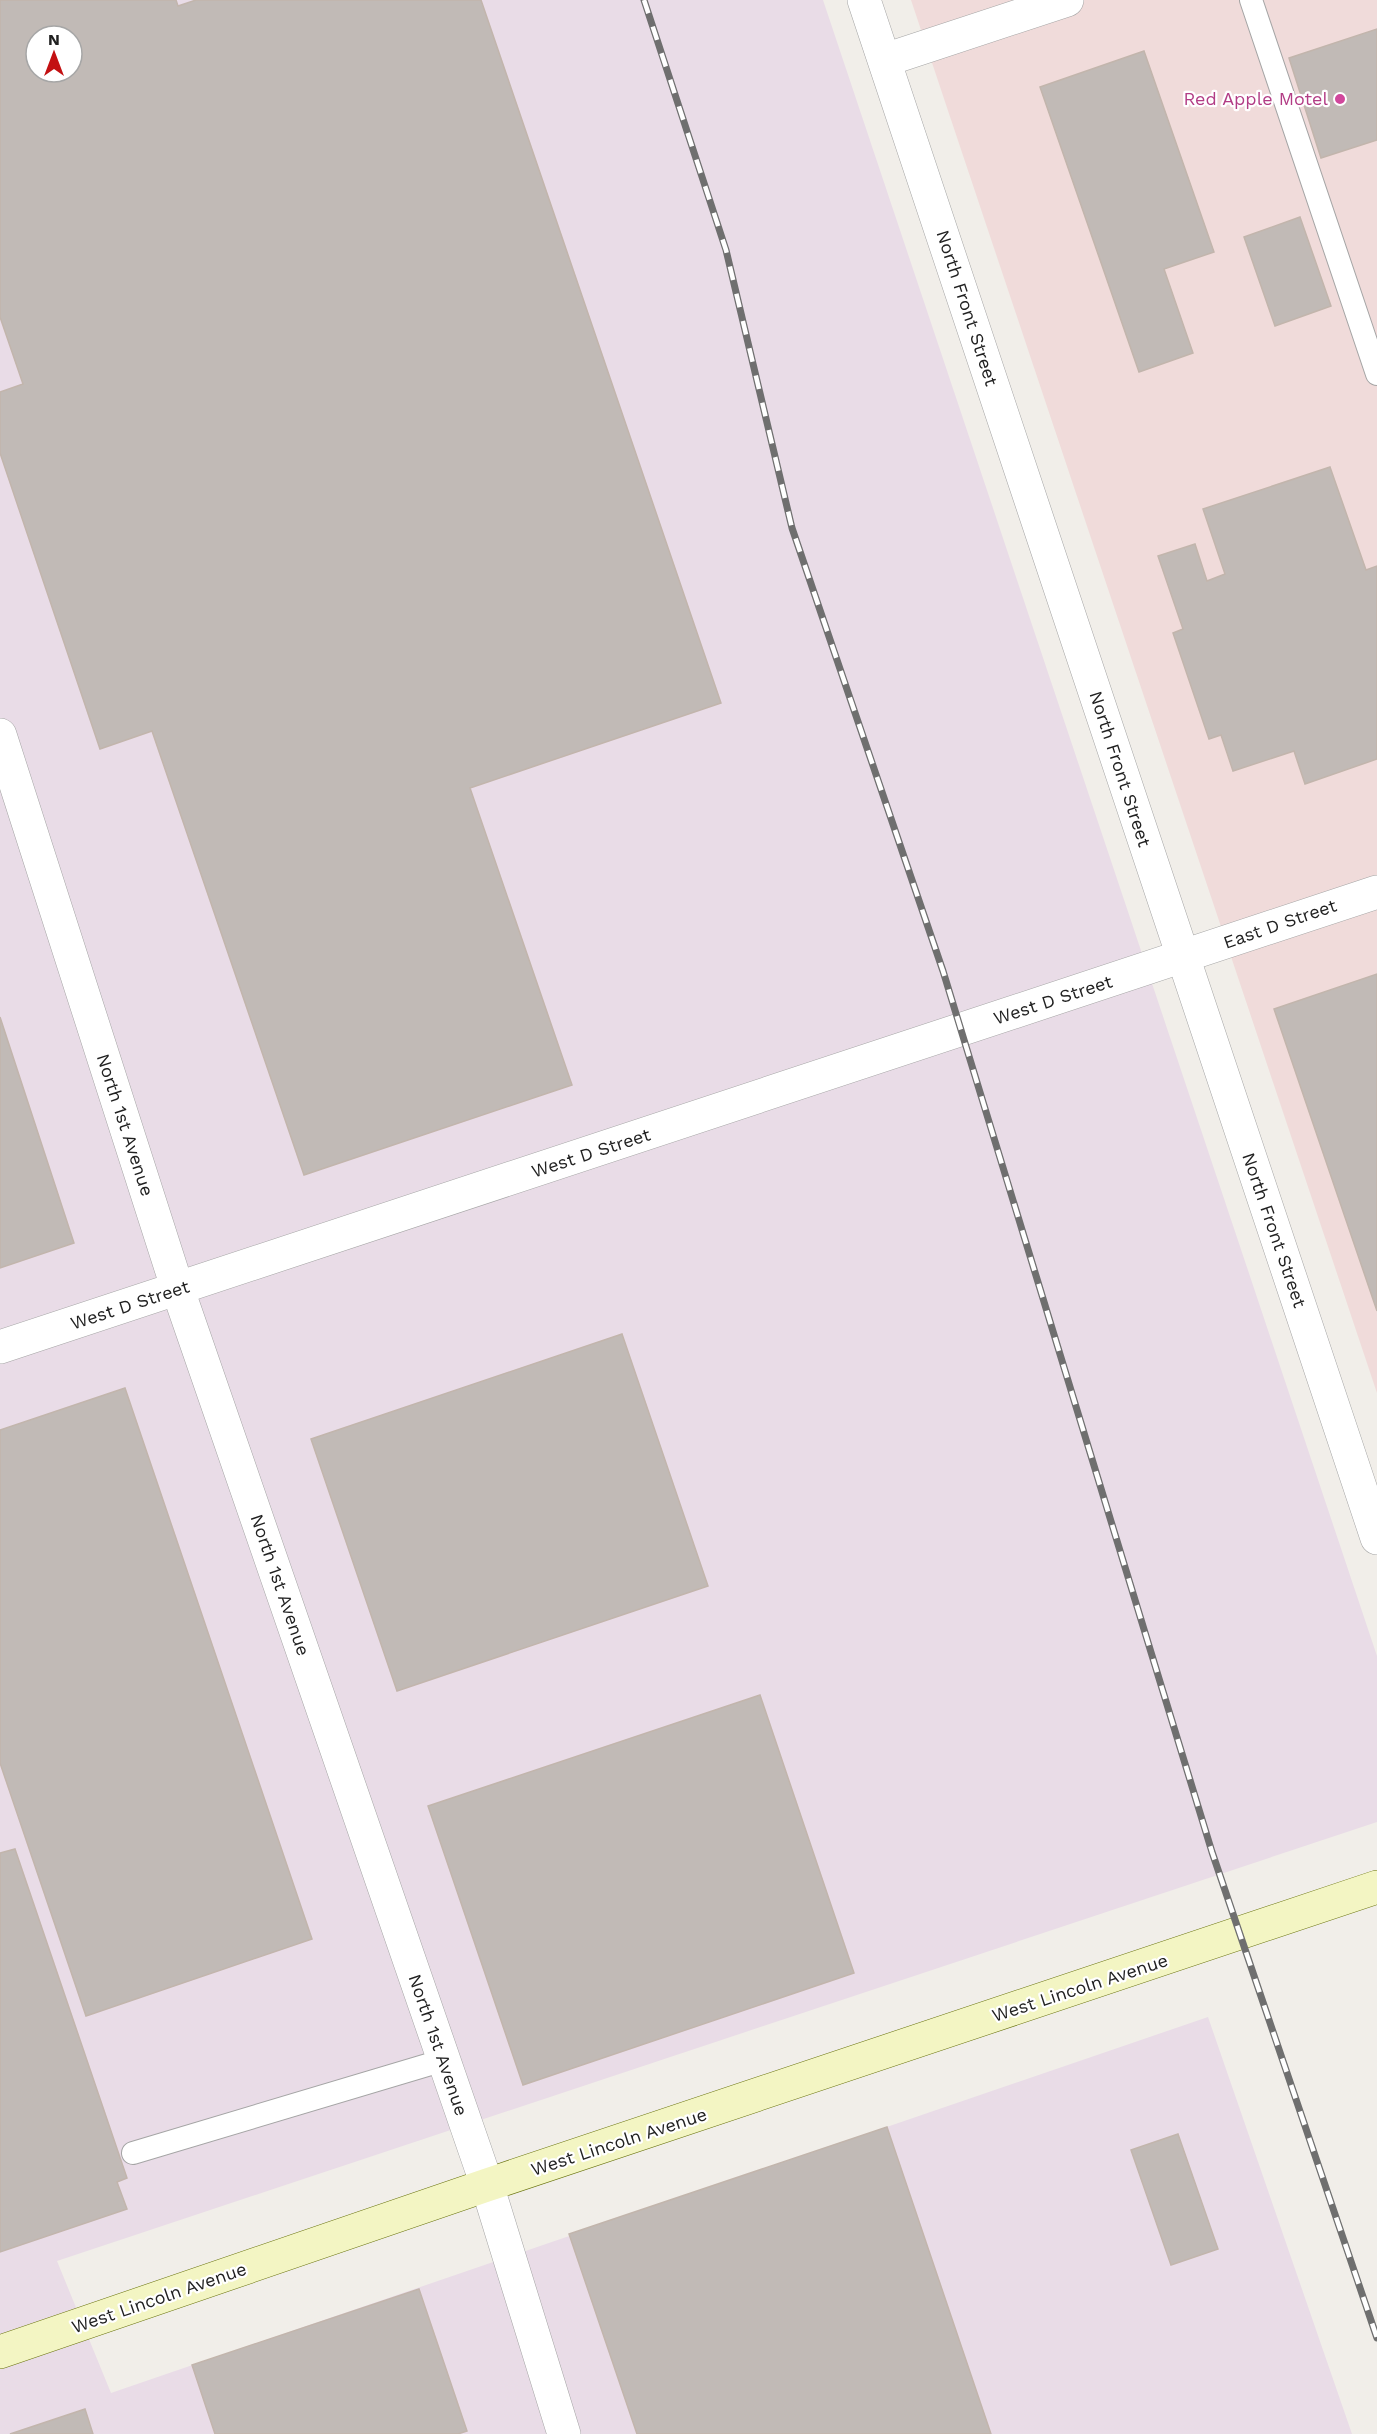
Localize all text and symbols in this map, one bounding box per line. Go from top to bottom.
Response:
north arrow [24,24,84,84]
text: N [48,30,60,49]
place label: Red Apple Motel [1183,88,1328,109]
marker: Red Apple Motel [1333,92,1347,106]
street label: North Front Street [932,227,1003,389]
street label: North Front Street [1085,688,1156,850]
street label: East D Street [1221,894,1340,953]
street label: West D Street [991,970,1115,1029]
street label: North 1st Avenue [93,1051,158,1199]
street label: West D Street [529,1123,653,1182]
street label: North Front Street [1238,1150,1311,1310]
street label: West D Street [68,1275,192,1334]
street label: North 1st Avenue [246,1511,315,1658]
street label: West Lincoln Avenue [989,1949,1170,2026]
street label: North 1st Avenue [404,1971,473,2118]
street label: West Lincoln Avenue [528,2103,709,2180]
street label: West Lincoln Avenue [69,2258,249,2337]

